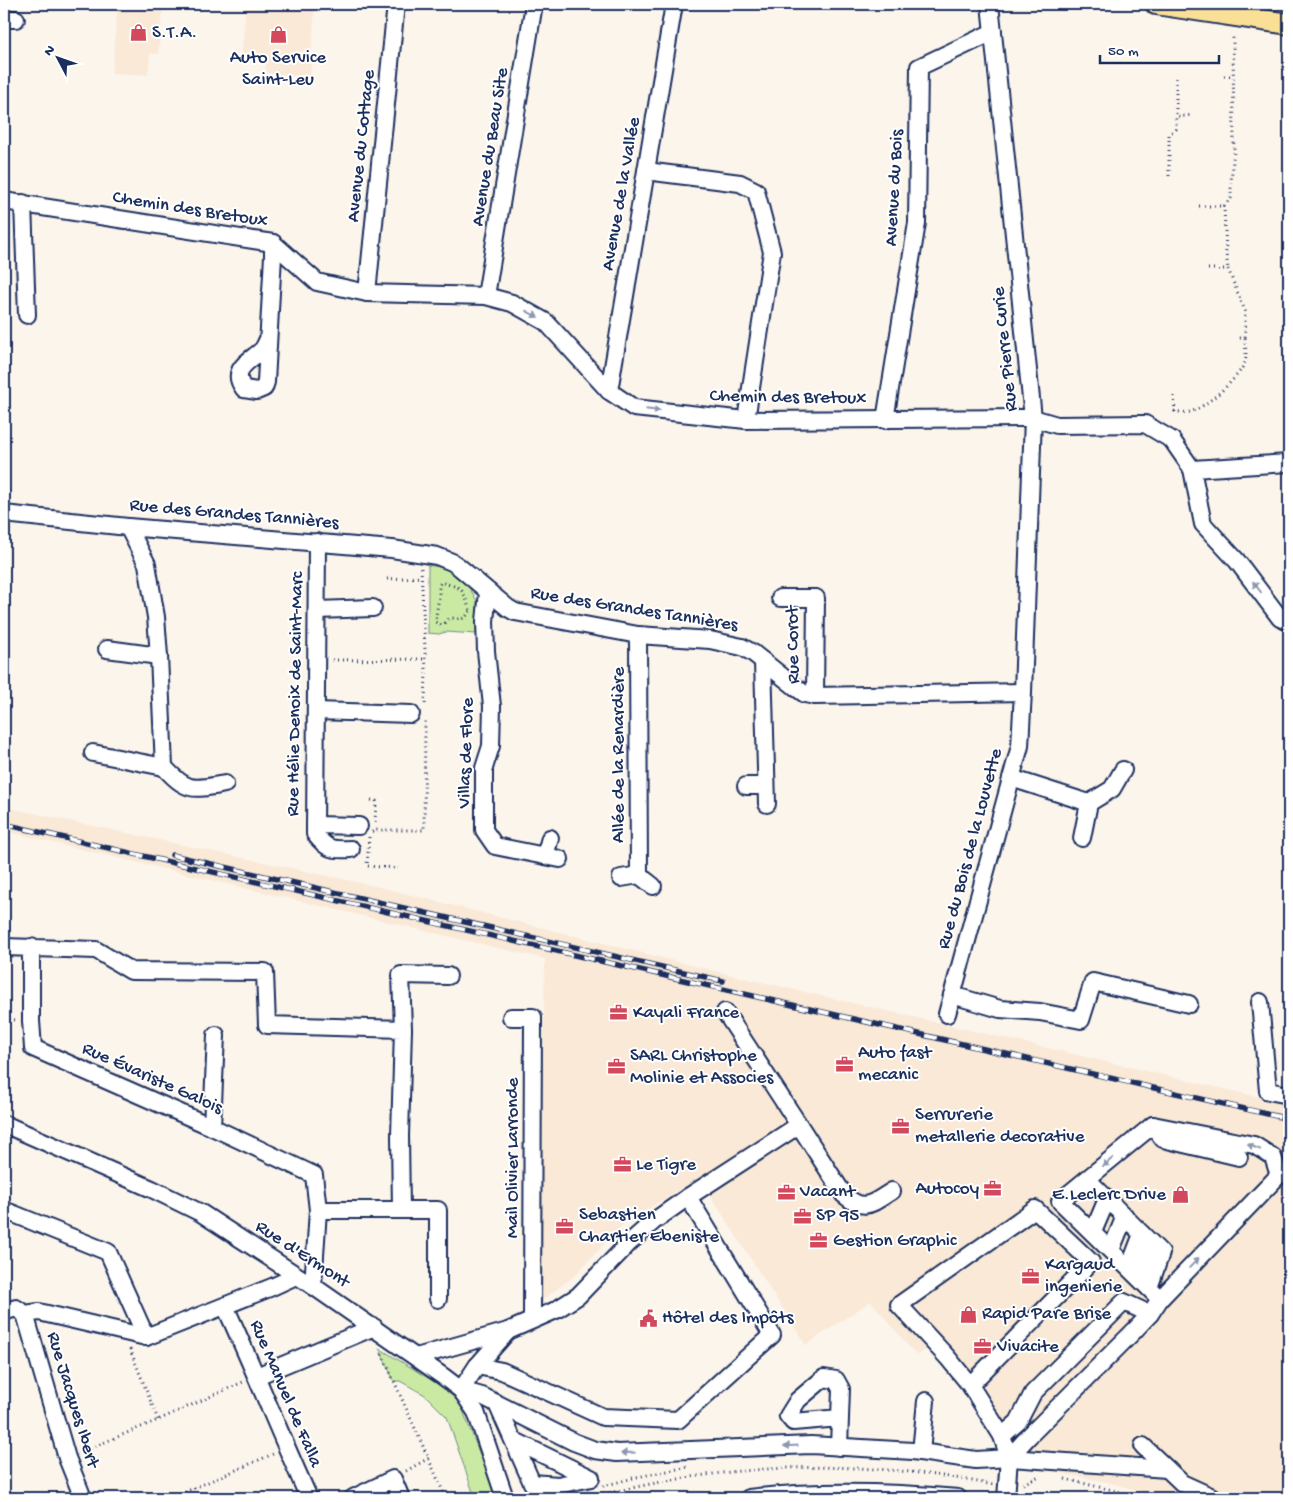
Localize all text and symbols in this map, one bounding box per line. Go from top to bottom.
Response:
place label: S.T.A. [152,22,197,45]
shop icon: S.T.A. [128,23,148,43]
shop icon: Auto Service Saint-Leu [268,25,288,45]
north arrow [32,32,82,82]
scale bar [1100,32,1219,64]
text: N [41,42,59,60]
text: 50 m [1108,43,1139,61]
place label: Auto Service Saint-Leu [230,47,326,92]
street label: Avenue du Beau Site [467,66,515,228]
street label: Avenue du Cottage [343,69,381,223]
street label: Avenue de la Vallée [597,115,647,273]
street label: Avenue du Bois [880,128,910,247]
street label: Chemin des Bretoux [111,186,269,234]
street label: Rue Pierre Curie [988,285,1024,412]
one-way arrow [524,310,539,318]
street label: Chemin des Bretoux [709,385,867,411]
one-way arrow [645,406,661,414]
street label: Rue des Grandes Tannières [129,494,340,536]
street label: Rue Hélie Denoix de Saint-Marc [282,571,310,817]
one-way arrow [1251,581,1262,594]
street label: Rue des Grandes Tannières [529,582,740,638]
street label: Rue Corot [782,604,806,684]
street label: Allée de la Renardière [608,667,631,843]
street label: Villas de Flore [454,697,480,810]
street label: Rue du Bois de la Louvette [933,746,1009,952]
place label: Kayali France [633,1002,739,1025]
office icon: Kayali France [609,1003,629,1023]
street label: Rue Évariste Galois [78,1038,227,1121]
place label: Auto fast mecanic [858,1042,934,1087]
place label: SARL Christophe Molinie et Associes [630,1045,774,1090]
office icon: Auto fast mecanic [834,1054,854,1074]
office icon: SARL Christophe Molinie et Associes [606,1057,626,1077]
street label: Mail Olivier Larronde [502,1078,525,1238]
place label: Serrurerie metallerie decorative [915,1104,1085,1149]
office icon: Serrurerie metallerie decorative [891,1116,911,1136]
one-way arrow [1247,1143,1262,1152]
place label: Le Tigre [636,1154,696,1177]
office icon: Le Tigre [612,1155,632,1175]
one-way arrow [1102,1157,1115,1168]
place label: Autocoy [916,1178,980,1201]
office icon: Autocoy [983,1179,1003,1199]
place label: Vacant [799,1181,857,1204]
office icon: Vacant [776,1182,796,1202]
place label: E.Leclerc Drive [1052,1184,1166,1207]
shop icon: E.Leclerc Drive [1170,1185,1190,1205]
place label: Sebastien Chartier Ebeniste [579,1204,719,1249]
place label: SP 95 [816,1205,859,1228]
office icon: SP 95 [792,1206,812,1226]
street label: Rue d'Ermont [251,1216,355,1295]
office icon: Sebastien Chartier Ebeniste [555,1216,575,1236]
place label: Gestion Graphic [833,1230,957,1253]
office icon: Gestion Graphic [809,1231,829,1251]
place label: Kargaud ingenierie [1045,1254,1123,1299]
one-way arrow [1188,1258,1200,1270]
office icon: Kargaud ingenierie [1021,1266,1041,1286]
place label: Rapid Pare Brise [982,1303,1111,1326]
shop icon: Rapid Pare Brise [958,1304,978,1324]
place label: Hôtel des Impôts [662,1307,794,1330]
public building icon: Hôtel des Impôts [638,1308,658,1328]
street label: Rue Manuel de Falla [244,1317,327,1473]
street label: Rue Jacques Ibert [40,1329,104,1473]
place label: Vivacite [996,1336,1059,1359]
office icon: Vivacite [973,1337,993,1357]
one-way arrow [783,1442,799,1450]
one-way arrow [620,1449,636,1457]

